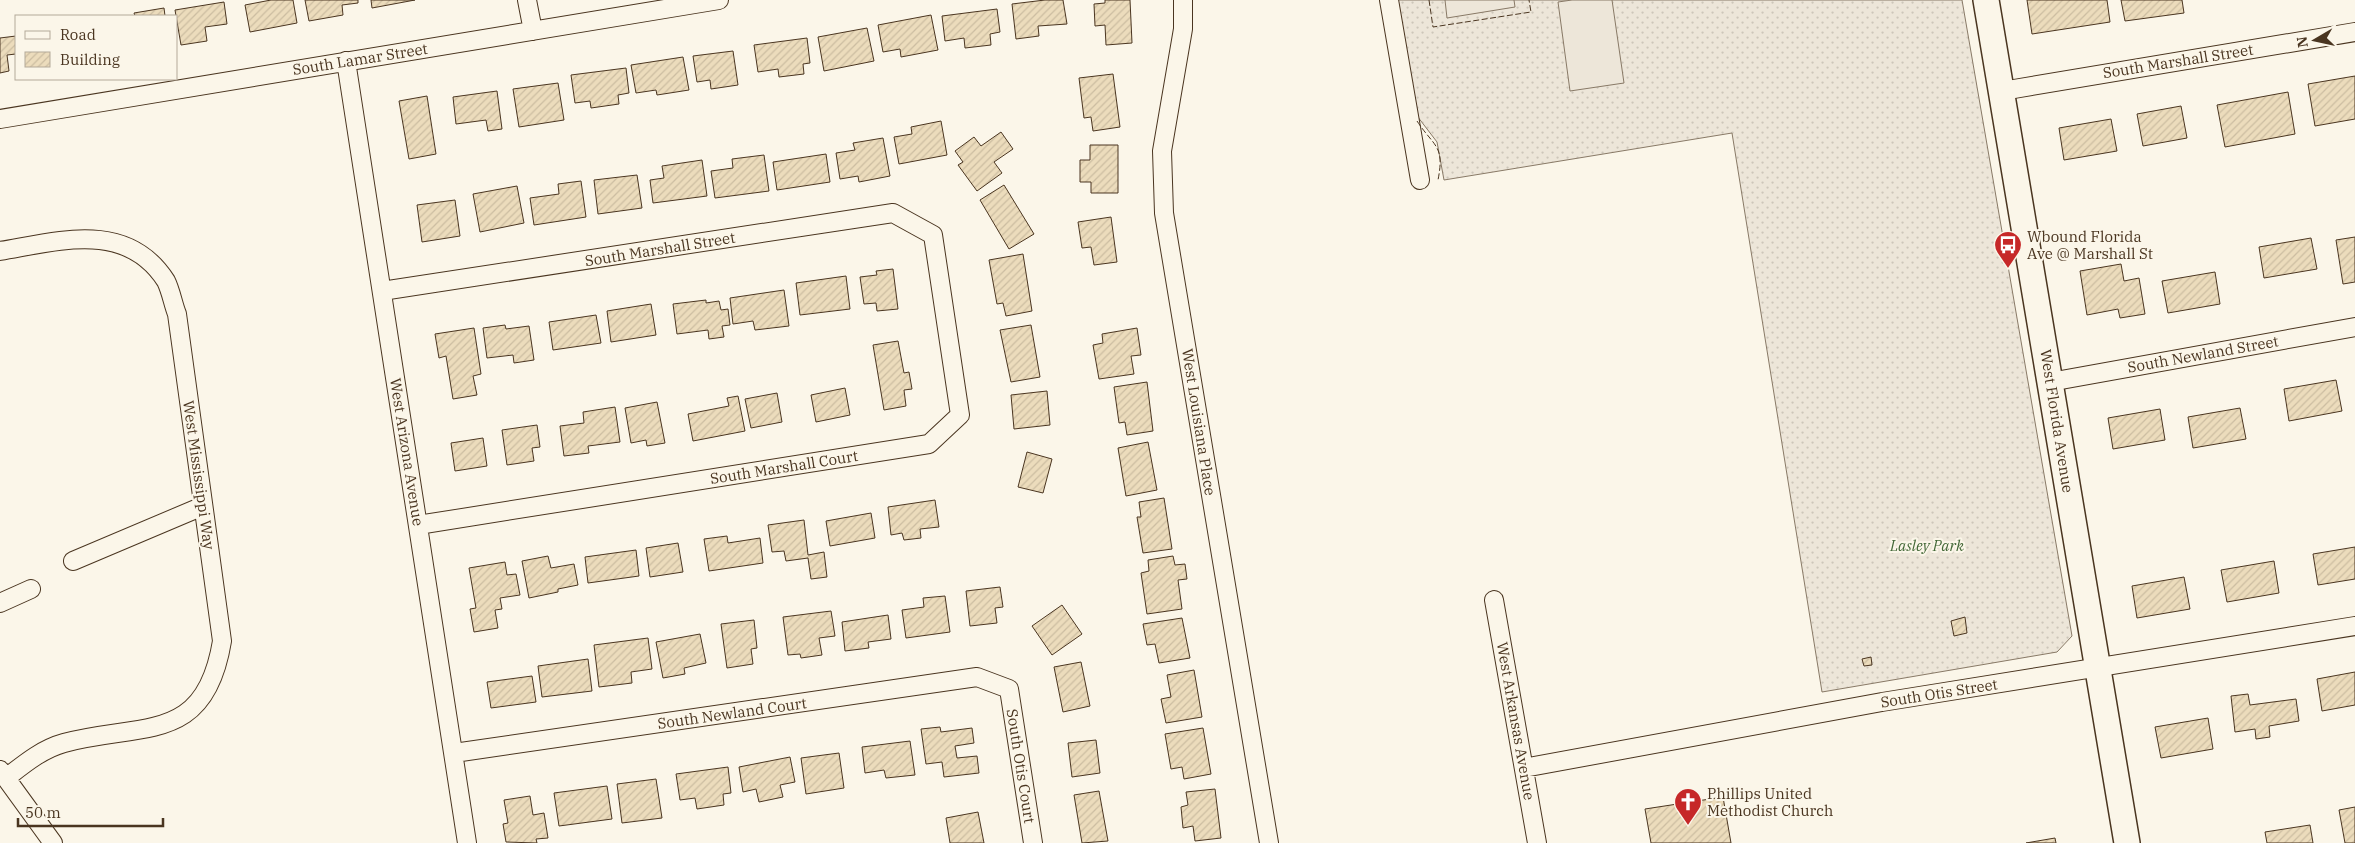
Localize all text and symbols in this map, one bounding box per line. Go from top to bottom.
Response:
legend [15,15,178,80]
north arrow [2290,15,2340,65]
text: Road [60,25,96,44]
text: N [2292,35,2312,49]
street label: South Lamar Street [291,39,429,79]
street label: South Marshall Street [2101,40,2255,82]
text: Building [60,50,120,69]
place label: Wbound Florida Ave @ Marshall St [2027,227,2153,263]
street label: South Marshall Street [583,228,737,270]
bus stop icon: Wbound Florida Ave @ Marshall St [1993,230,2023,269]
street label: South Newland Street [2126,331,2280,377]
street label: West Louisiana Place [1178,347,1220,497]
street label: West Florida Avenue [2036,348,2078,494]
street label: West Arizona Avenue [386,377,428,527]
street label: West Mississippi Way [179,399,219,551]
street label: South Marshall Court [709,446,859,488]
park label: Lasley Park [1889,536,1964,555]
street label: West Arkansas Avenue [1493,640,1539,802]
street label: South Otis Street [1879,674,1999,712]
street label: South Newland Court [656,693,808,733]
street label: South Otis Court [1003,707,1039,825]
place label: Phillips United Methodist Church [1707,784,1833,820]
church icon: Phillips United Methodist Church [1673,787,1703,826]
scale bar [18,796,162,828]
text: 50 m [25,803,61,822]

